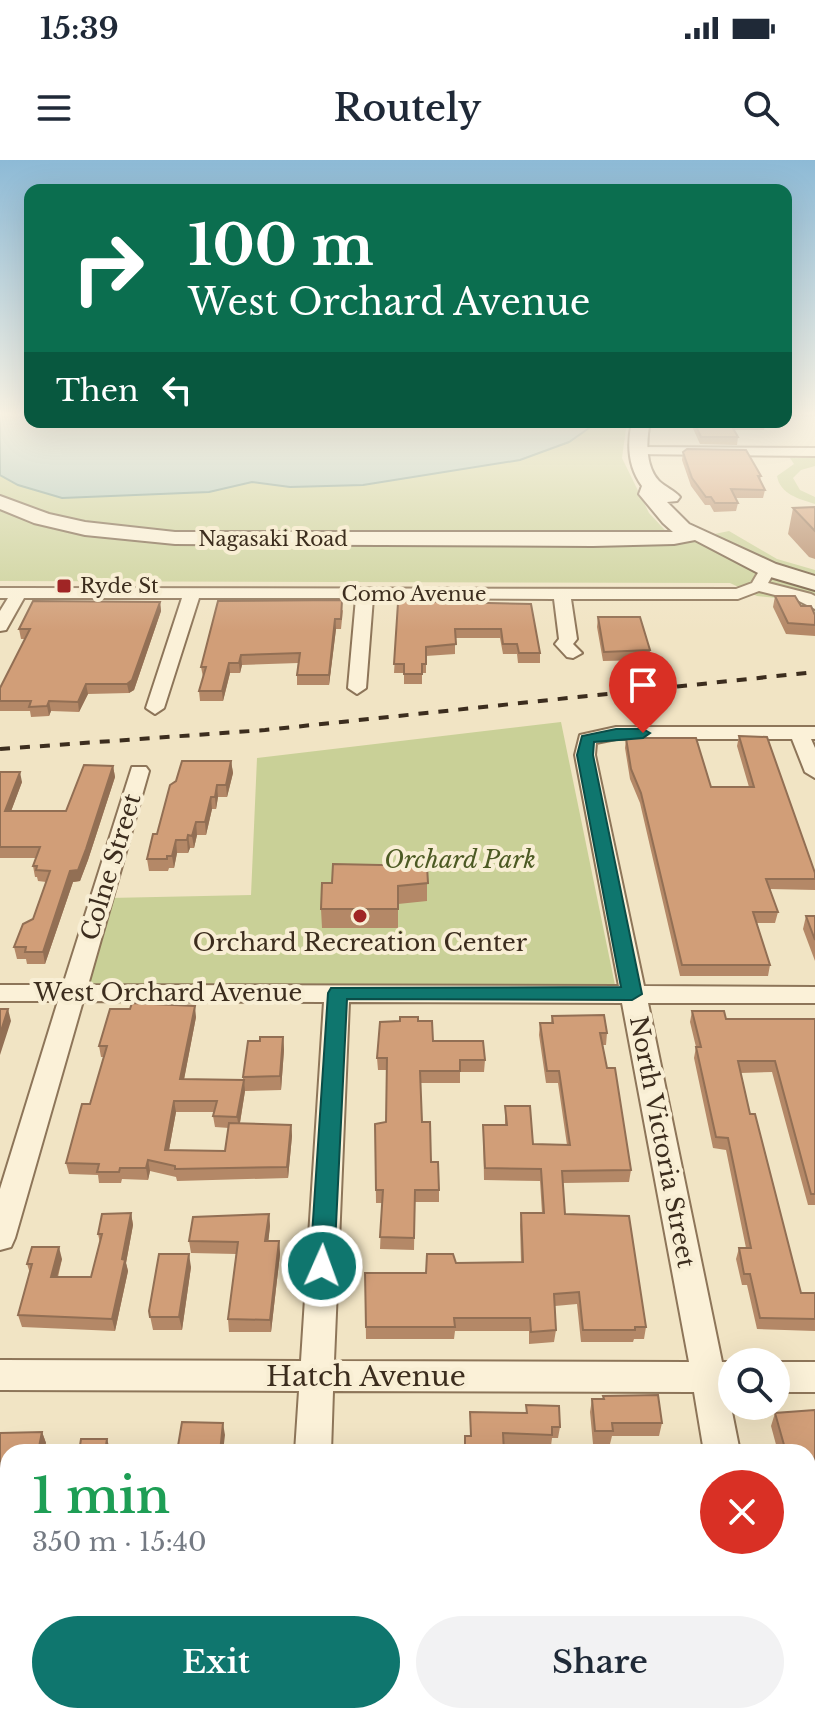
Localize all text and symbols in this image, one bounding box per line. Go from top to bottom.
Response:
text: 15:39 [40,10,119,47]
icon: menu [32,86,76,130]
text: Routely [334,86,481,131]
icon: search [739,86,783,130]
text: 100 m [188,211,374,280]
icon: right [56,216,160,320]
text: West Orchard Avenue [188,280,590,325]
icon: left [155,368,199,412]
text: Then [56,372,139,409]
street label: Nagasaki Road [198,527,348,551]
place label: Ryde St [80,574,159,598]
marker: Ryde St [55,577,73,595]
street label: Como Avenue [342,582,486,606]
pin [609,651,677,733]
icon: arrive [621,663,665,707]
street label: Colne Street [74,790,147,944]
park label: Orchard Park [384,845,536,874]
marker: Orchard Recreation Center [351,907,369,925]
place label: Orchard Recreation Center [193,928,528,957]
street label: West Orchard Avenue [33,978,302,1007]
street label: North Victoria Street [624,1014,701,1270]
position arrow [280,1224,364,1308]
map controls [718,1348,790,1420]
button: search [718,1348,790,1420]
street label: Hatch Avenue [266,1359,466,1394]
text: 1 min [32,1466,170,1526]
button: close [700,1470,784,1554]
text: 350 m · 15:40 [32,1526,207,1558]
button: Exit [32,1616,400,1708]
button: Share [416,1616,784,1708]

